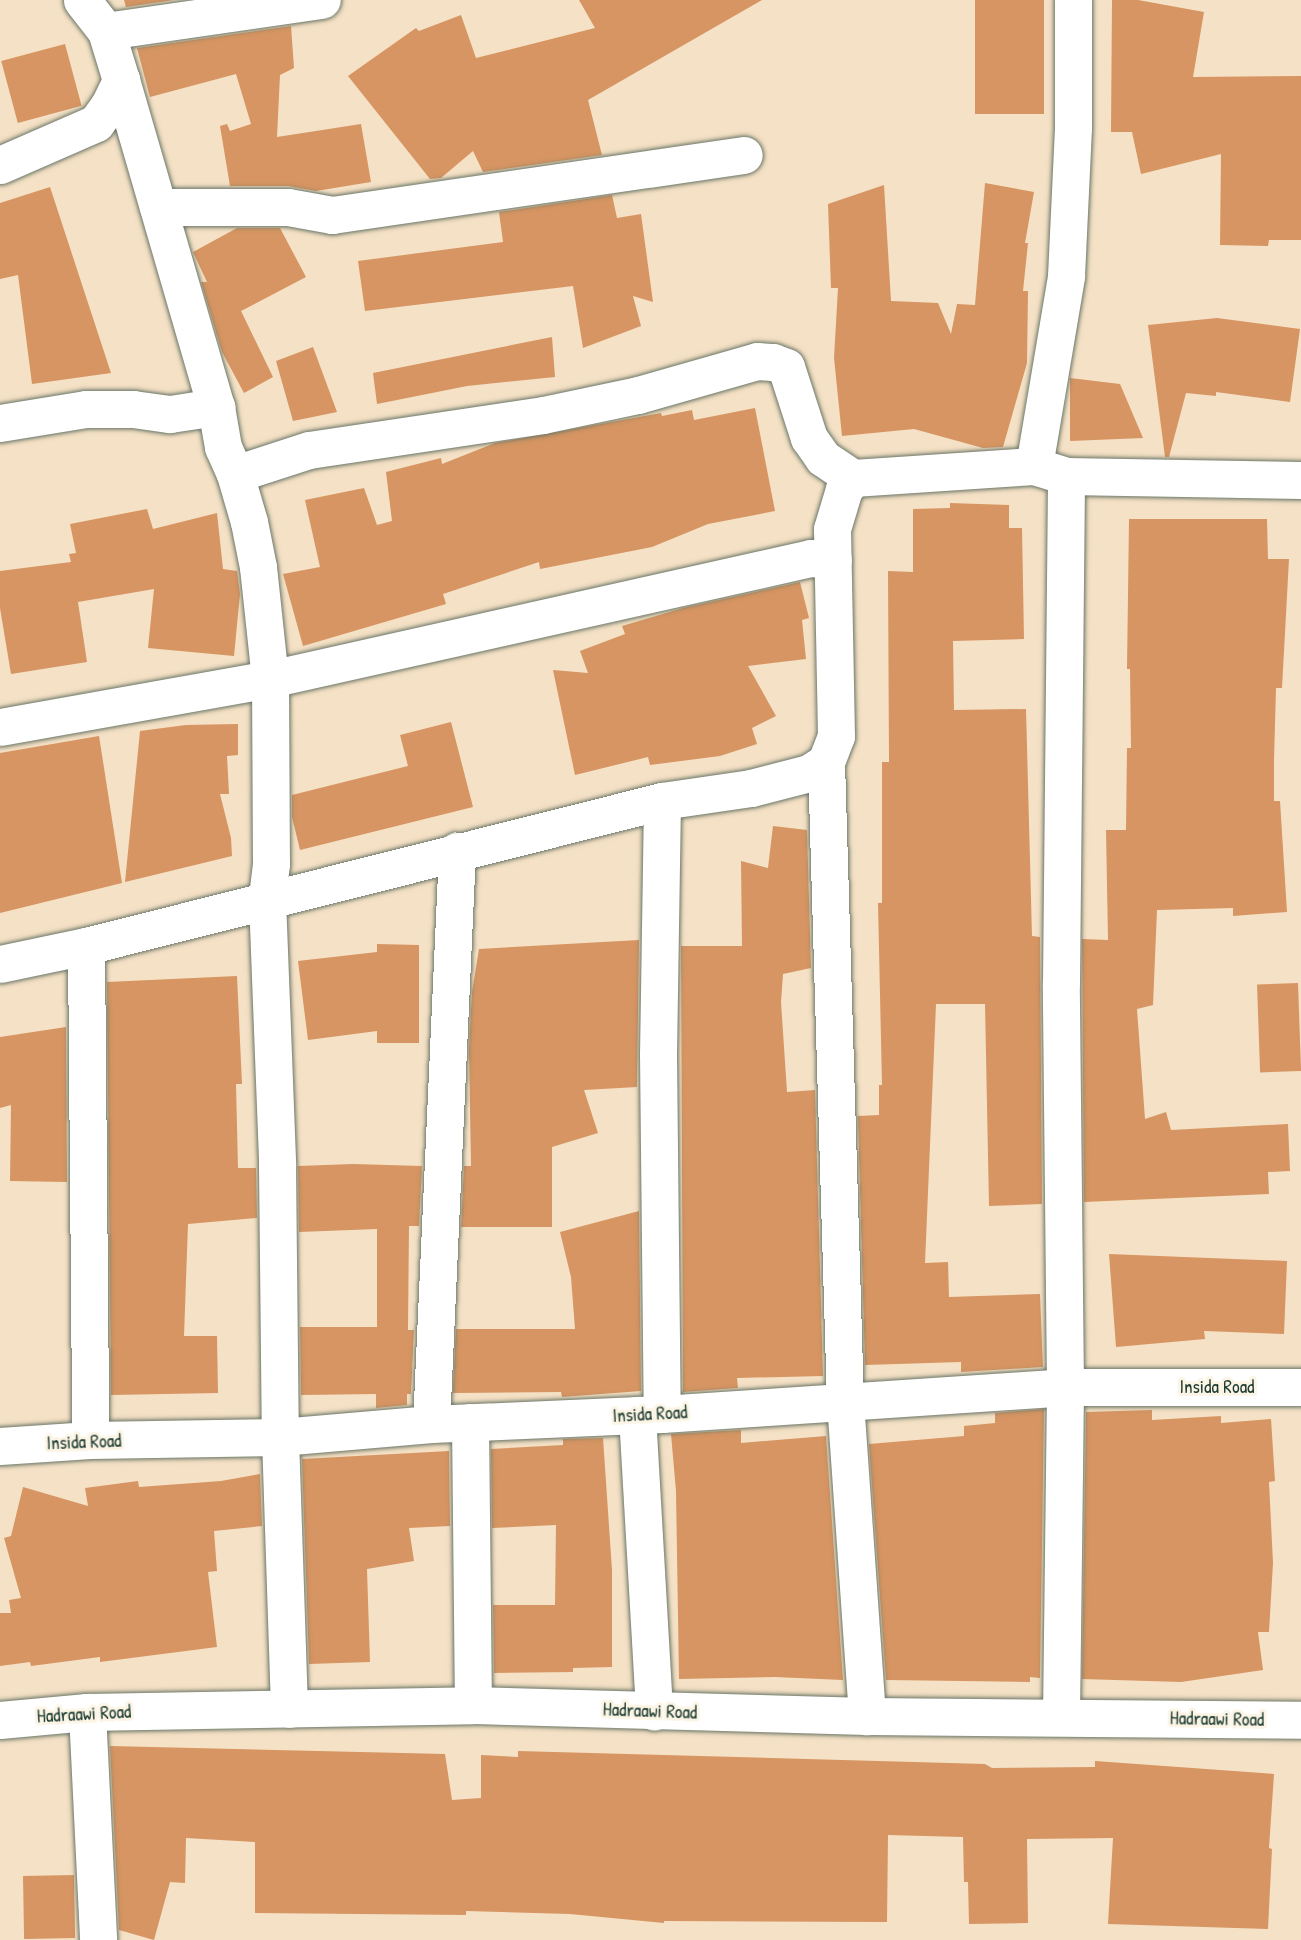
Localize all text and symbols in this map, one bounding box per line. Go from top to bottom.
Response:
street label: Insida Road [1180,1376,1254,1398]
street label: Insida Road [612,1401,688,1427]
street label: Insida Road [46,1429,122,1455]
street label: Hadraawi Road [602,1698,698,1724]
street label: Hadraawi Road [36,1700,132,1728]
street label: Hadraawi Road [1170,1707,1264,1731]

